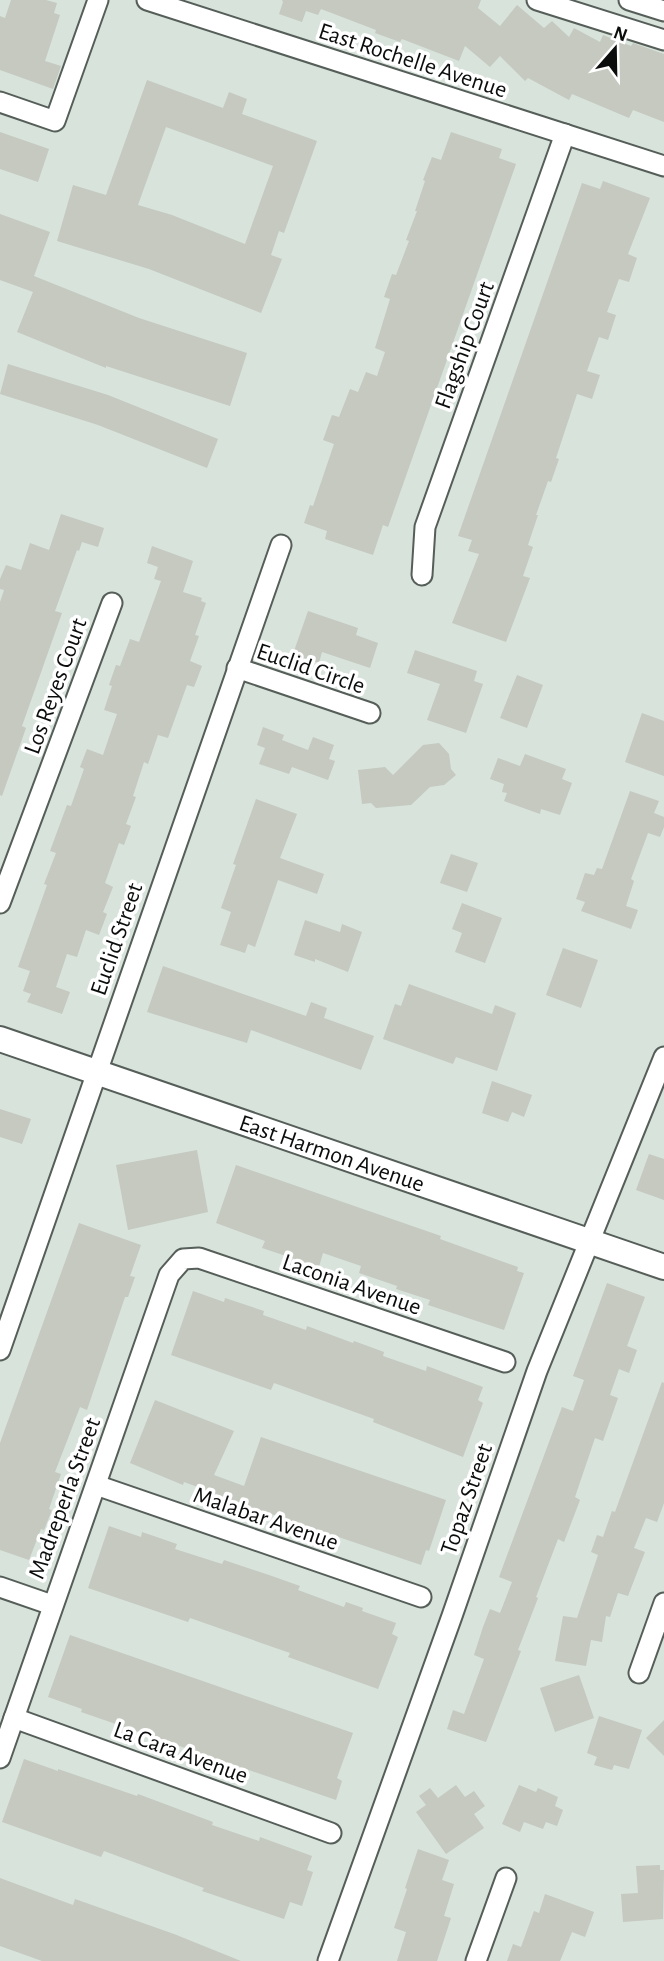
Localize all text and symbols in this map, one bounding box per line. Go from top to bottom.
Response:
north arrow [580,14,650,84]
street label: East Rochelle Avenue [316,19,510,103]
text: N [611,23,630,46]
street label: Flagship Court [431,278,499,412]
street label: Los Reyes Court [20,615,92,758]
street label: Euclid Circle [253,639,368,699]
street label: Euclid Street [87,880,147,999]
street label: East Harmon Avenue [236,1111,427,1197]
street label: Laconia Avenue [279,1250,424,1320]
street label: Madreperla Street [25,1414,105,1582]
street label: Topaz Street [437,1440,497,1558]
street label: Malabar Avenue [190,1483,341,1555]
street label: La Cara Avenue [110,1718,251,1788]

